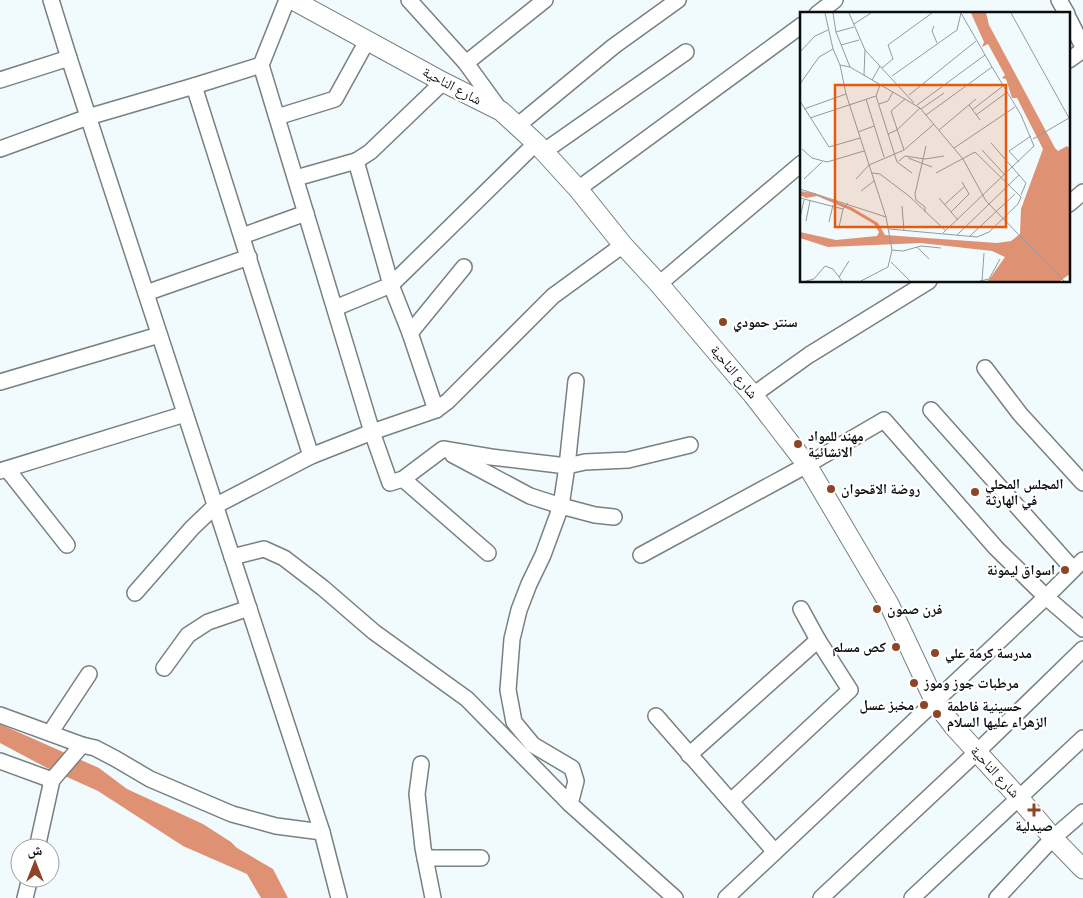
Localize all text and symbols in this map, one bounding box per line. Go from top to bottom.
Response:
inset map [800,12,1070,282]
street label: شارع الناحية [419,63,484,110]
place label: سنتر حمودي [733,314,798,333]
marker: سنتر حمودي [717,316,729,328]
street label: شارع الناحية [706,342,761,403]
place label: مهند للمواد الانشائية [808,428,864,461]
marker: مهند للمواد الانشائية [792,438,804,450]
place label: المجلس المحلي في الهارثة [985,476,1063,511]
place label: روضة الاقحوان [841,481,920,498]
marker: روضة الاقحوان [825,483,837,495]
marker: المجلس المحلي في الهارثة [969,486,981,498]
place label: اسواق ليمونة [987,562,1055,579]
marker: اسواق ليمونة [1059,564,1071,576]
place label: فرن صمون [887,601,943,618]
marker: فرن صمون [871,603,883,615]
place label: كص مسلم [832,639,886,657]
marker: كص مسلم [890,641,902,653]
place label: مدرسة كرمة علي [945,645,1032,664]
marker: مدرسة كرمة علي [929,647,941,659]
place label: مرطبات جوز وموز [923,675,1019,692]
marker: مرطبات جوز وموز [908,677,920,689]
place label: مخبز عسل [860,697,914,714]
place label: حسينية فاطمة الزهراء عليها السلام [947,698,1047,732]
marker: مخبز عسل [918,699,930,711]
marker: حسينية فاطمة الزهراء عليها السلام [931,708,943,720]
street label: شارع الناحية [966,743,1023,802]
marker: صيدلية [1028,804,1040,816]
place label: صيدلية [1015,818,1053,835]
north arrow [10,838,60,888]
text: ش [28,842,43,859]

